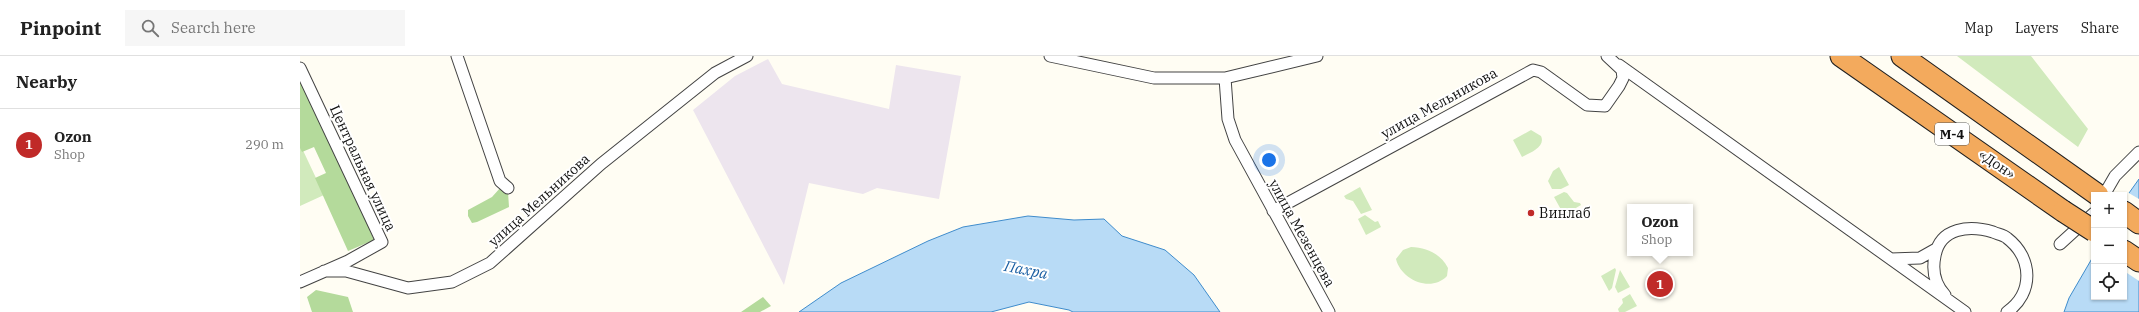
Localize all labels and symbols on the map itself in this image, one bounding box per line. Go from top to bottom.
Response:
street label: улица Мельникова [1378,63,1501,142]
street label: Центральная улица [326,102,400,234]
road number: М-4 [1935,123,1969,145]
street label: «Дон» [1975,145,2019,183]
street label: улица Мельникова [485,149,594,250]
your location [1259,150,1279,170]
street label: улица Мезенцева [1265,176,1339,290]
place label: Винлаб [1539,204,1591,222]
marker: Винлаб [1526,208,1536,218]
water label: Пахра [1002,256,1050,283]
pin: 1 [1647,269,1673,299]

